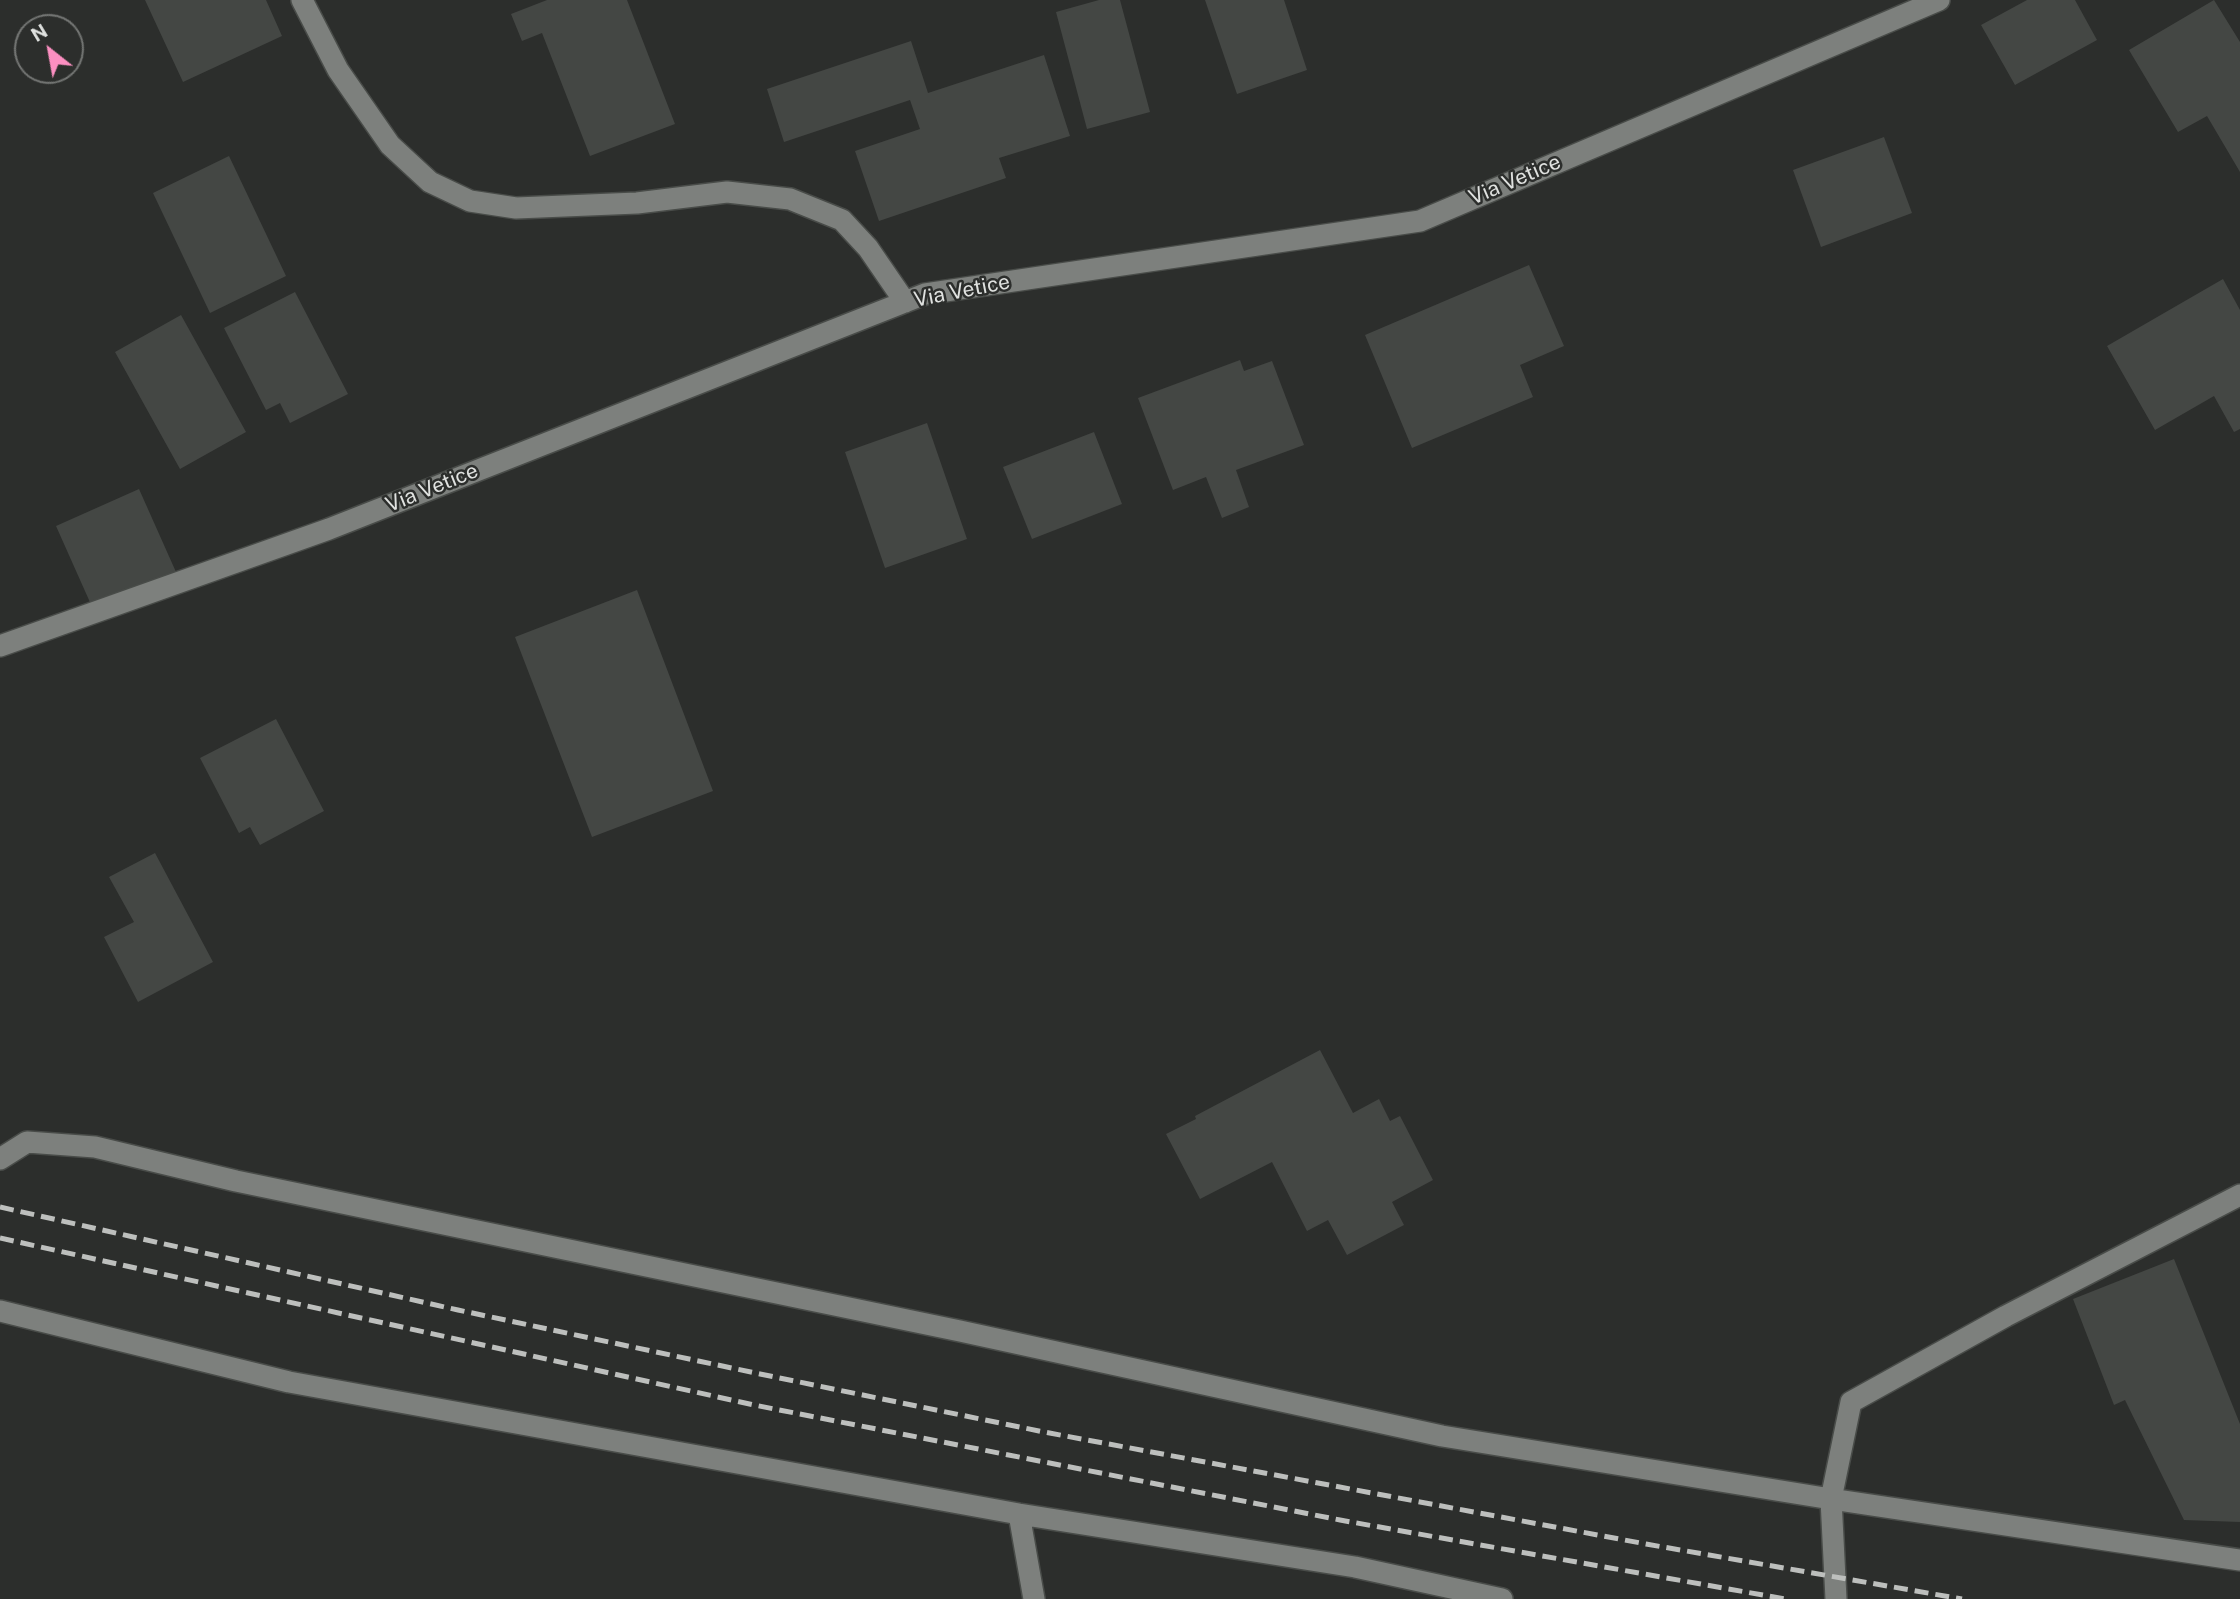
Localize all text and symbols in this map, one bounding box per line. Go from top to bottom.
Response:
north arrow [14,14,84,84]
text: N [27,19,51,46]
street label: Via Vetice [1465,149,1565,211]
street label: Via Vetice [912,269,1012,313]
street label: Via Vetice [382,458,482,518]

